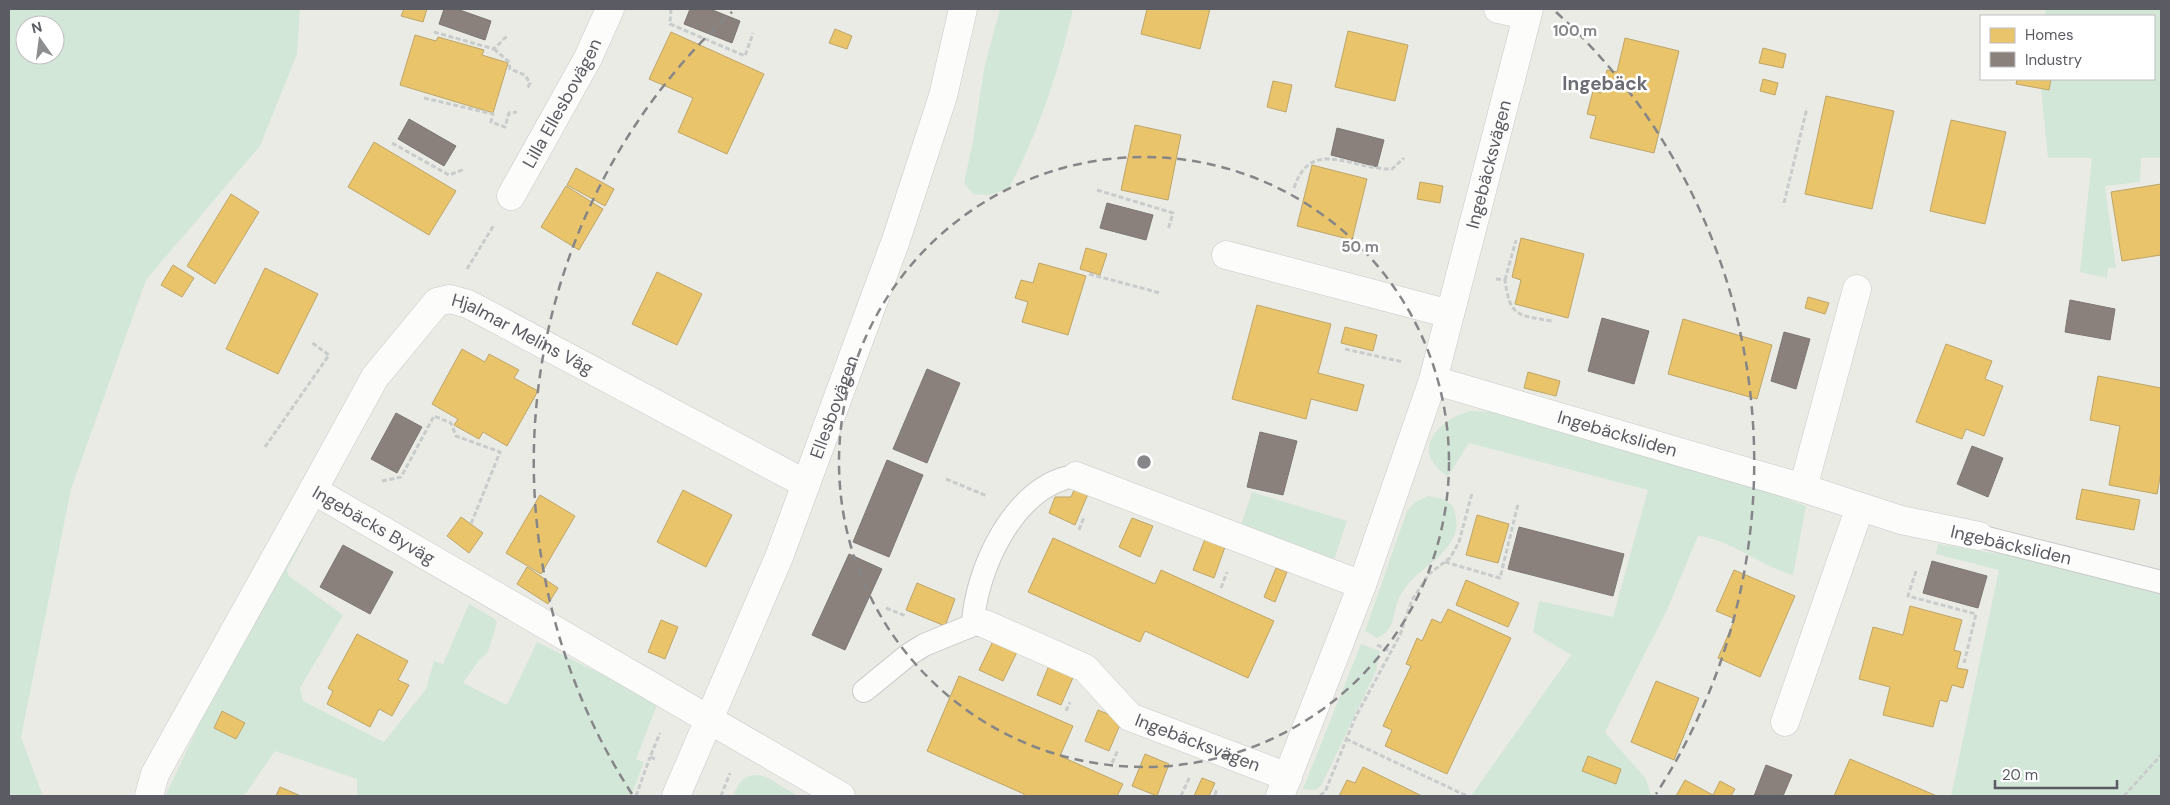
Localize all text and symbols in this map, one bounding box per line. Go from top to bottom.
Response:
north arrow [15,15,65,65]
legend [1980,15,2155,80]
text: N [30,17,44,37]
text: 100 m [1553,21,1597,41]
text: Homes [2025,25,2074,45]
street label: Lilla Ellesbovägen [517,35,607,172]
text: Industry [2025,50,2083,70]
district label: Ingebäck [1562,71,1648,96]
street label: Ingebäcksvägen [1461,97,1517,231]
text: 50 m [1341,237,1379,257]
street label: Hjalmar Melins Väg [449,288,597,380]
street label: Ellesbovägen [804,352,864,462]
street label: Ingebäcksliden [1555,405,1680,463]
centre of rings [1135,453,1153,471]
street label: Ingebäcks Byväg [308,480,439,570]
street label: Ingebäcksliden [1948,519,2074,571]
street label: Ingebäcksvägen [1132,708,1264,777]
scale bar [1995,758,2118,790]
text: 20 m [2002,765,2038,785]

